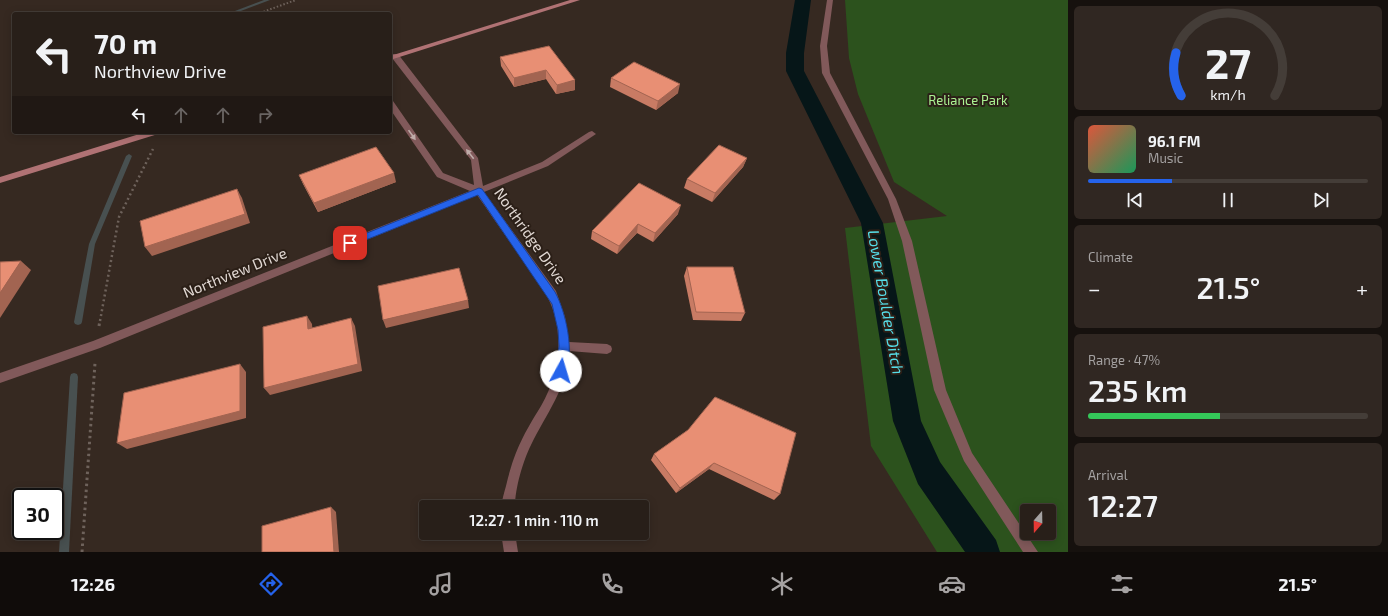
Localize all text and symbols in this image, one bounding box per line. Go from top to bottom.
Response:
text: 70 m [94,26,157,60]
icon: left [28,28,80,80]
text: 27 [1205,37,1251,87]
text: Northview Drive [94,60,226,82]
text: km/h [1210,86,1246,103]
park label: Reliance Park [928,92,1008,108]
icon: left [128,104,150,126]
icon: ahead [170,104,192,126]
icon: ahead [212,104,234,126]
icon: right [254,104,276,126]
one-way arrow [408,130,416,140]
text: 96.1 FM [1148,132,1201,150]
one-way arrow [466,148,475,159]
text: Music [1148,150,1183,166]
street label: Northridge Drive [491,184,571,287]
icon: previous [1124,189,1146,211]
icon: pause [1217,189,1239,211]
icon: next [1310,189,1332,211]
pin [333,226,367,260]
water label: Lower Boulder Ditch [864,228,909,376]
icon: arrive [339,232,361,254]
street label: Northview Drive [180,243,289,301]
text: Climate [1088,249,1133,265]
text: 21.5° [1196,269,1260,305]
text: − [1088,275,1101,301]
text: + [1356,275,1368,301]
position arrow [540,350,582,392]
text: Range · 47% [1088,352,1160,368]
text: 235 km [1088,372,1187,408]
text: Arrival [1088,467,1128,483]
text: 12:27 [1088,487,1158,523]
speed limit sign: 30 [12,488,64,540]
north arrow [1020,504,1056,540]
map controls [1020,504,1056,540]
text: 12:27 · 1 min · 110 m [469,511,599,529]
icon: directions [257,570,285,598]
icon: music [427,570,455,598]
icon: phone [598,570,626,598]
icon: climate [768,570,796,598]
icon: car [938,570,966,598]
icon: filters [1108,570,1136,598]
text: 12:26 [71,573,115,595]
text: 21.5° [1278,573,1317,595]

